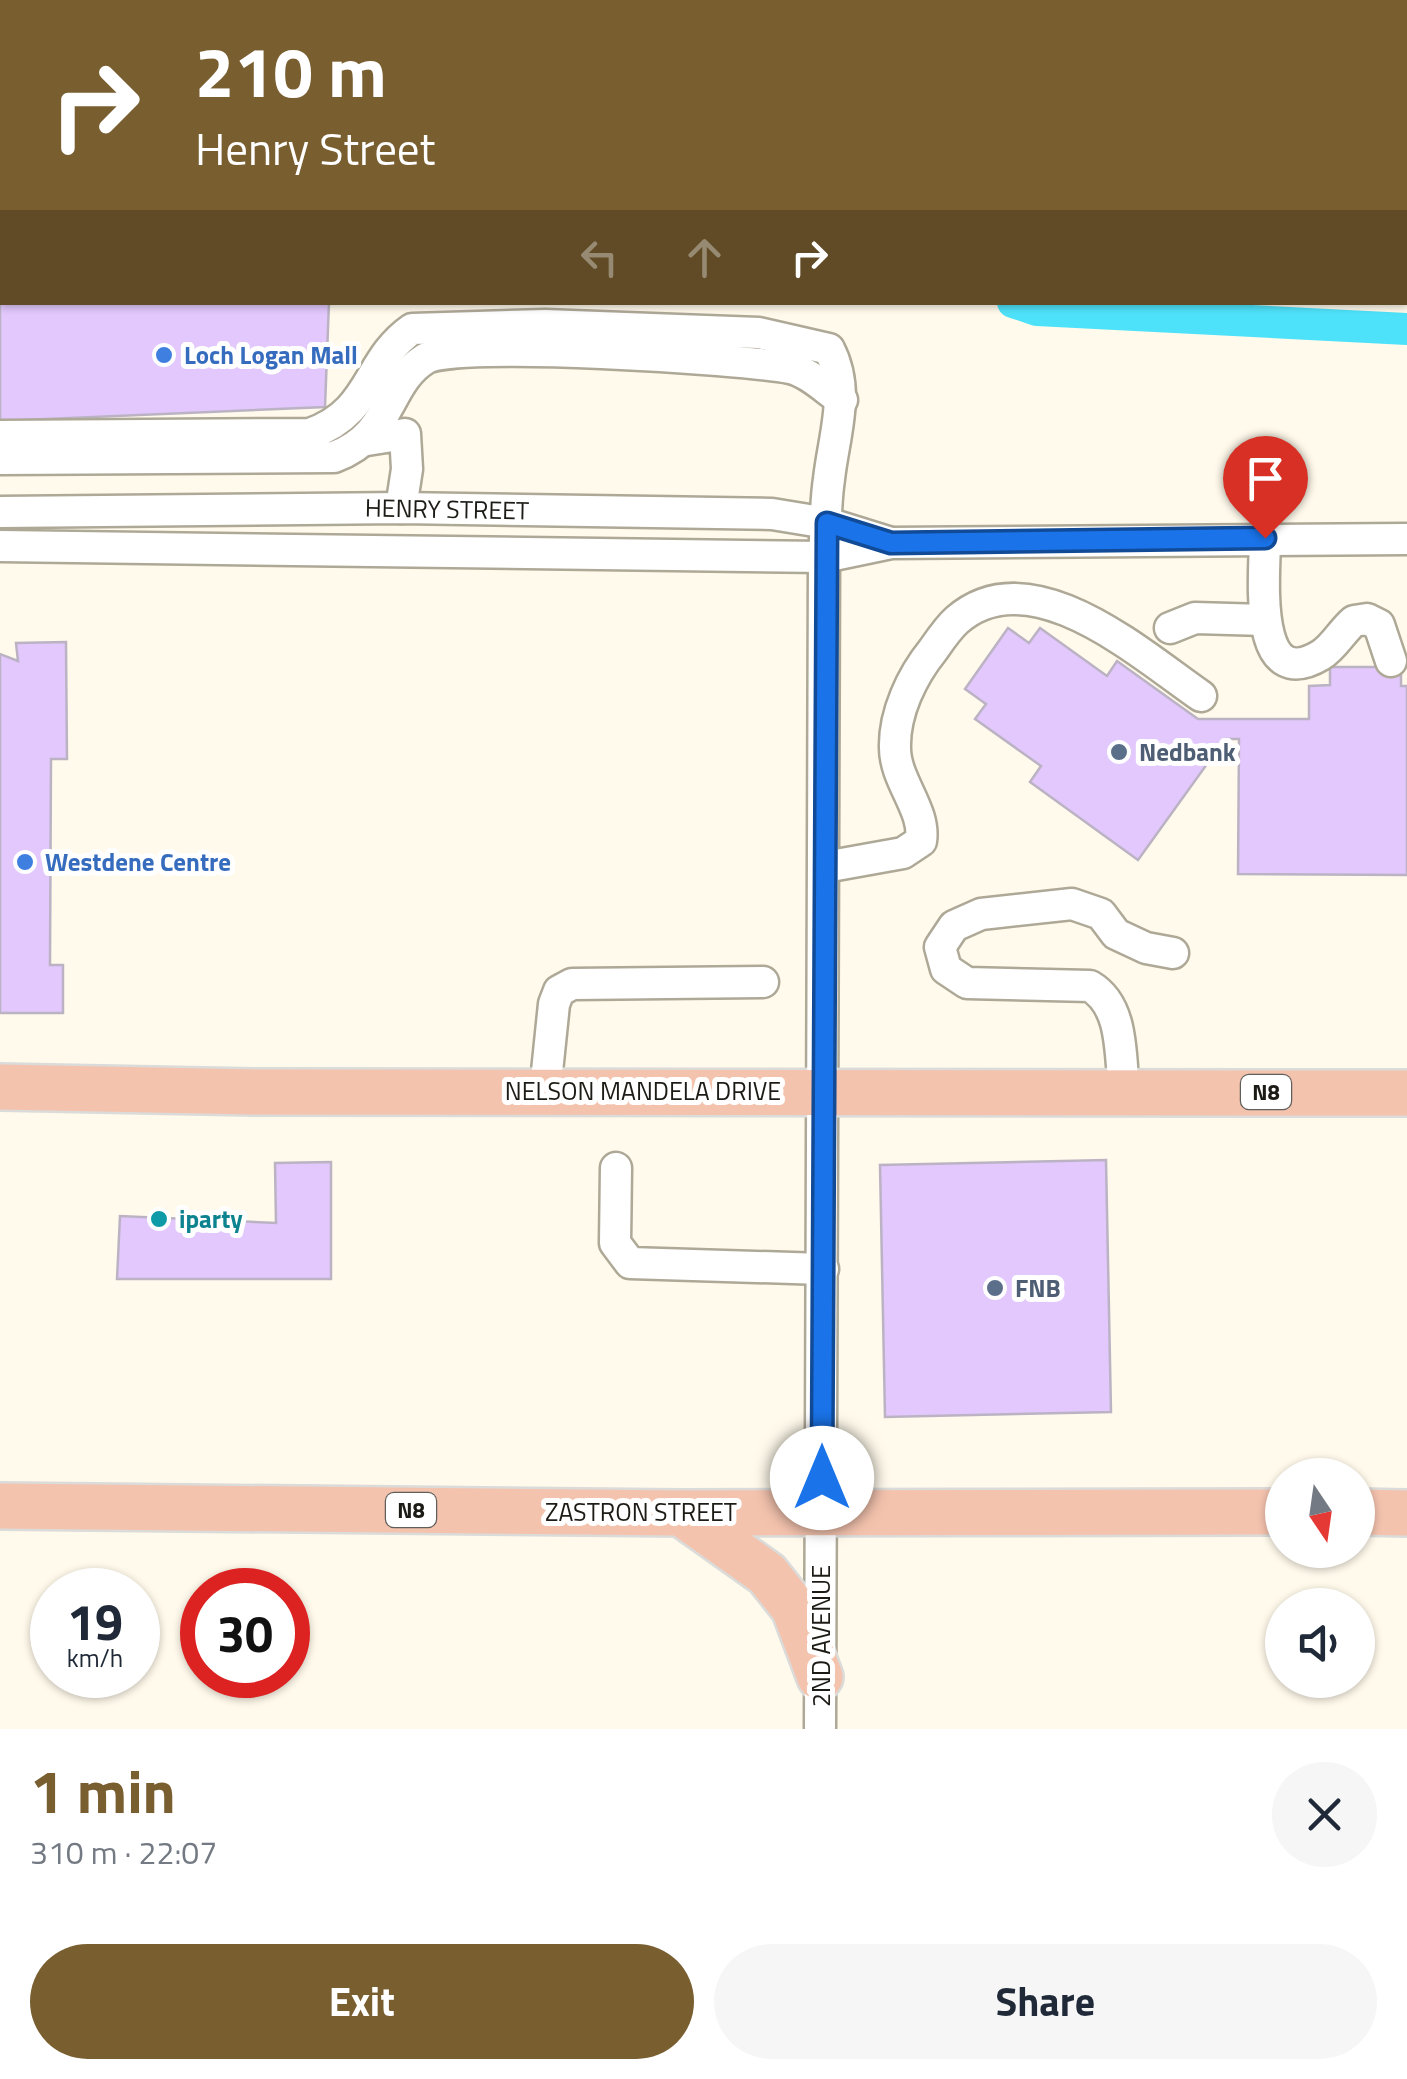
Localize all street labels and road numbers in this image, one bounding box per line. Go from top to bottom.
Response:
street label: HENRY STREET [365,489,529,529]
street label: NELSON MANDELA DRIVE [505,1072,781,1110]
road number: N8 [1241,1075,1291,1109]
road number: N8 [386,1493,436,1527]
street label: ZASTRON STREET [545,1493,737,1531]
street label: 2ND AVENUE [802,1565,840,1707]

